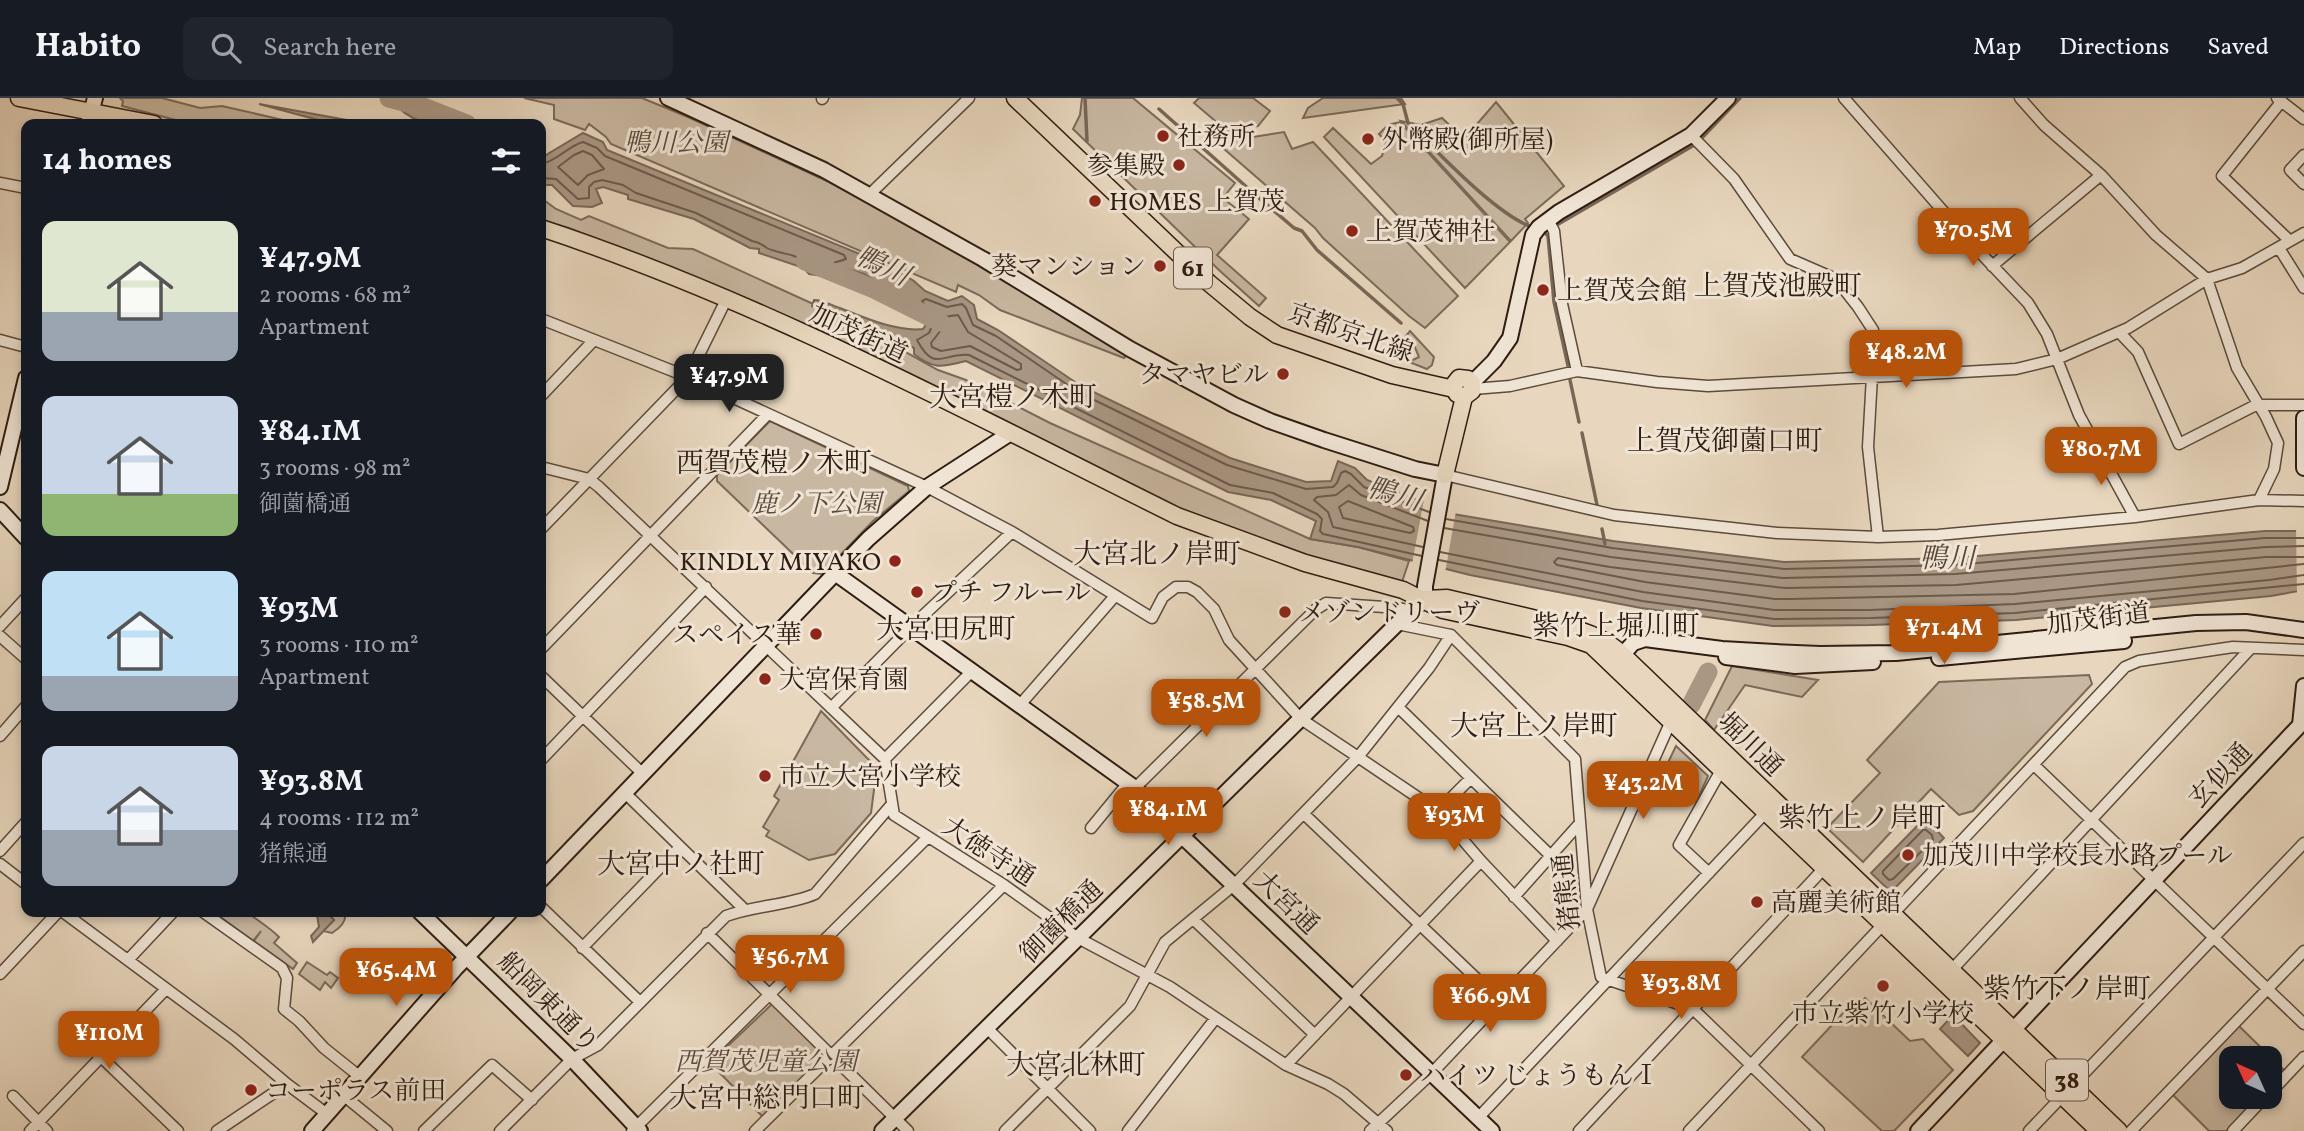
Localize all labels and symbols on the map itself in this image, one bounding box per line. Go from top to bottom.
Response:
place label: 社務所 [1177,120,1255,156]
place label: 外幣殿(御所屋) [1382,123,1553,159]
park label: 鴨川公園 [624,126,732,162]
marker: 社務所 [1155,128,1171,144]
marker: 外幣殿(御所屋) [1360,131,1376,147]
place label: 参集殿 [1087,149,1165,185]
marker: 参集殿 [1171,157,1187,173]
place label: HOMES 上賀茂 [1109,185,1285,221]
marker: HOMES 上賀茂 [1087,193,1103,209]
pin: ¥70.5M [1916,208,2030,268]
place label: 上賀茂神社 [1366,215,1496,251]
marker: 上賀茂神社 [1344,223,1360,239]
water label: 鴨川 [848,238,918,298]
road number: 61 [1174,248,1212,288]
place label: 葵マンション [991,250,1146,286]
marker: 葵マンション [1152,258,1168,274]
district label: 上賀茂池殿町 [1694,268,1862,307]
place label: 上賀茂会館 [1557,274,1687,310]
marker: 上賀茂会館 [1535,282,1551,298]
street label: 京都京北線 [1283,296,1418,372]
street label: 加茂街道 [803,297,913,373]
pin: ¥48.2M [1849,330,1963,390]
pin: ¥47.9M [672,354,786,414]
place label: タマヤビル [1139,358,1269,394]
marker: タマヤビル [1275,366,1291,382]
district label: 大宮榿ノ木町 [929,379,1097,418]
district label: 上賀茂御薗口町 [1627,423,1823,462]
pin: ¥80.7M [2044,428,2158,487]
district label: 西賀茂榿ノ木町 [676,445,872,484]
water label: 鴨川 [1362,469,1429,523]
park label: 鹿ノ下公園 [751,487,885,523]
district label: 大宮北ノ岸町 [1073,536,1241,575]
water label: 鴨川 [1919,540,1978,579]
place label: KINDLY MIYAKO [679,545,881,581]
marker: KINDLY MIYAKO [887,553,903,569]
place label: プチ フルール [931,576,1091,612]
marker: プチ フルール [909,584,925,600]
place label: メゾンドリーヴ [1299,596,1480,632]
street label: 加茂街道 [2044,596,2152,644]
marker: メゾンドリーヴ [1277,604,1293,620]
pin: ¥71.4M [1887,606,2001,666]
district label: 紫竹上堀川町 [1532,608,1700,647]
district label: 大宮田尻町 [876,611,1016,650]
place label: スペイス華 [672,618,802,654]
marker: スペイス華 [808,626,824,642]
place label: 大宮保育園 [779,663,909,699]
marker: 大宮保育園 [757,671,773,687]
pin: ¥58.5M [1149,680,1263,739]
street label: 堀川通 [1709,705,1790,785]
district label: 大宮上ノ岸町 [1450,708,1618,747]
street label: 玄似通 [2182,736,2261,817]
place label: 市立大宮小学校 [779,760,961,796]
pin: ¥43.2M [1586,762,1700,821]
marker: 市立大宮小学校 [757,768,773,784]
pin: ¥84.1M [1111,788,1225,847]
pin: ¥93M [1413,794,1495,853]
district label: 紫竹上ノ岸町 [1778,800,1946,839]
street label: 大徳寺通 [934,809,1041,896]
place label: 加茂川中学校長水路プール [1922,839,2233,875]
district label: 大宮中ノ社町 [597,846,765,885]
marker: 加茂川中学校長水路プール [1900,847,1916,863]
street label: 猪熊通 [1546,851,1590,932]
street label: 大宮通 [1245,863,1326,943]
street label: 御薗橋通 [1013,873,1112,972]
place label: 高麗美術館 [1771,886,1901,922]
marker: 高麗美術館 [1749,894,1765,910]
pin: ¥56.7M [733,936,847,995]
street label: 船岡東通り [489,945,606,1062]
pin: ¥65.4M [339,948,453,1008]
pin: ¥93.8M [1624,962,1738,1021]
district label: 紫竹下ノ岸町 [1983,971,2151,1010]
pin: ¥66.9M [1433,974,1547,1034]
marker: 市立紫竹小学校 [1875,978,1891,994]
place label: 市立紫竹小学校 [1792,997,1974,1033]
pin: ¥110M [60,1012,158,1071]
park label: 西賀茂児童公園 [675,1045,861,1081]
north arrow [2219,1046,2282,1110]
district label: 大宮北林町 [1006,1047,1146,1086]
place label: ハイツ じょうもんⅠ [1420,1059,1659,1095]
road number: 38 [2046,1060,2088,1100]
marker: ハイツ じょうもんⅠ [1398,1067,1414,1083]
place label: コーポラス前田 [265,1074,446,1110]
district label: 大宮中総門口町 [669,1080,865,1119]
marker: コーポラス前田 [243,1082,259,1098]

